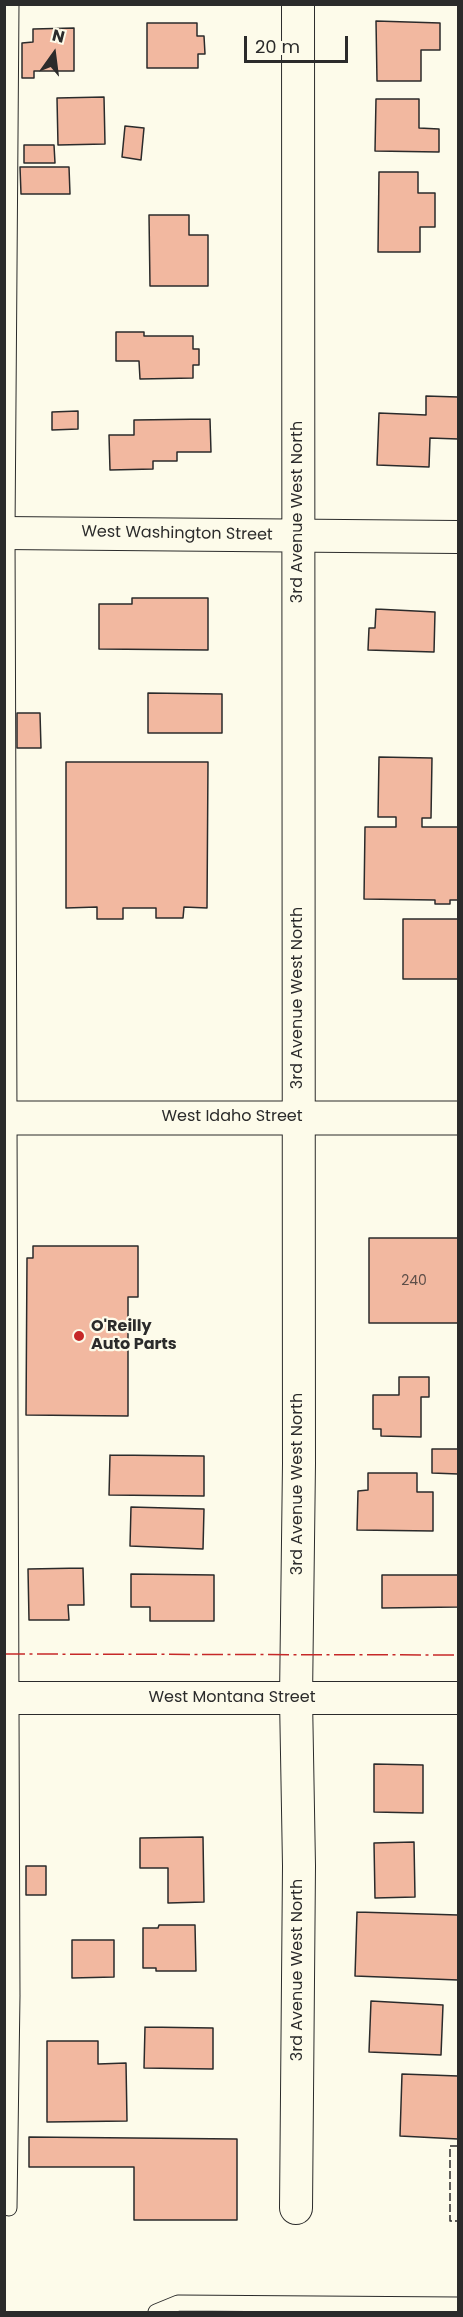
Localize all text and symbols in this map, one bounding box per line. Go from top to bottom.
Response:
text: N [50,23,67,49]
north arrow [24,24,84,84]
scale bar [247,24,350,62]
text: 20 m [255,34,300,59]
street label: 3rd Avenue West North [288,421,308,603]
street label: West Washington Street [81,523,273,545]
street label: 3rd Avenue West North [288,907,308,1089]
street label: West Idaho Street [161,1107,303,1127]
house number: 240 [401,1273,427,1289]
place label: O'Reilly Auto Parts [91,1317,177,1355]
marker: O'Reilly Auto Parts [72,1329,86,1343]
street label: 3rd Avenue West North [288,1393,308,1575]
street label: West Montana Street [148,1688,316,1708]
street label: 3rd Avenue West North [288,1879,308,2061]

